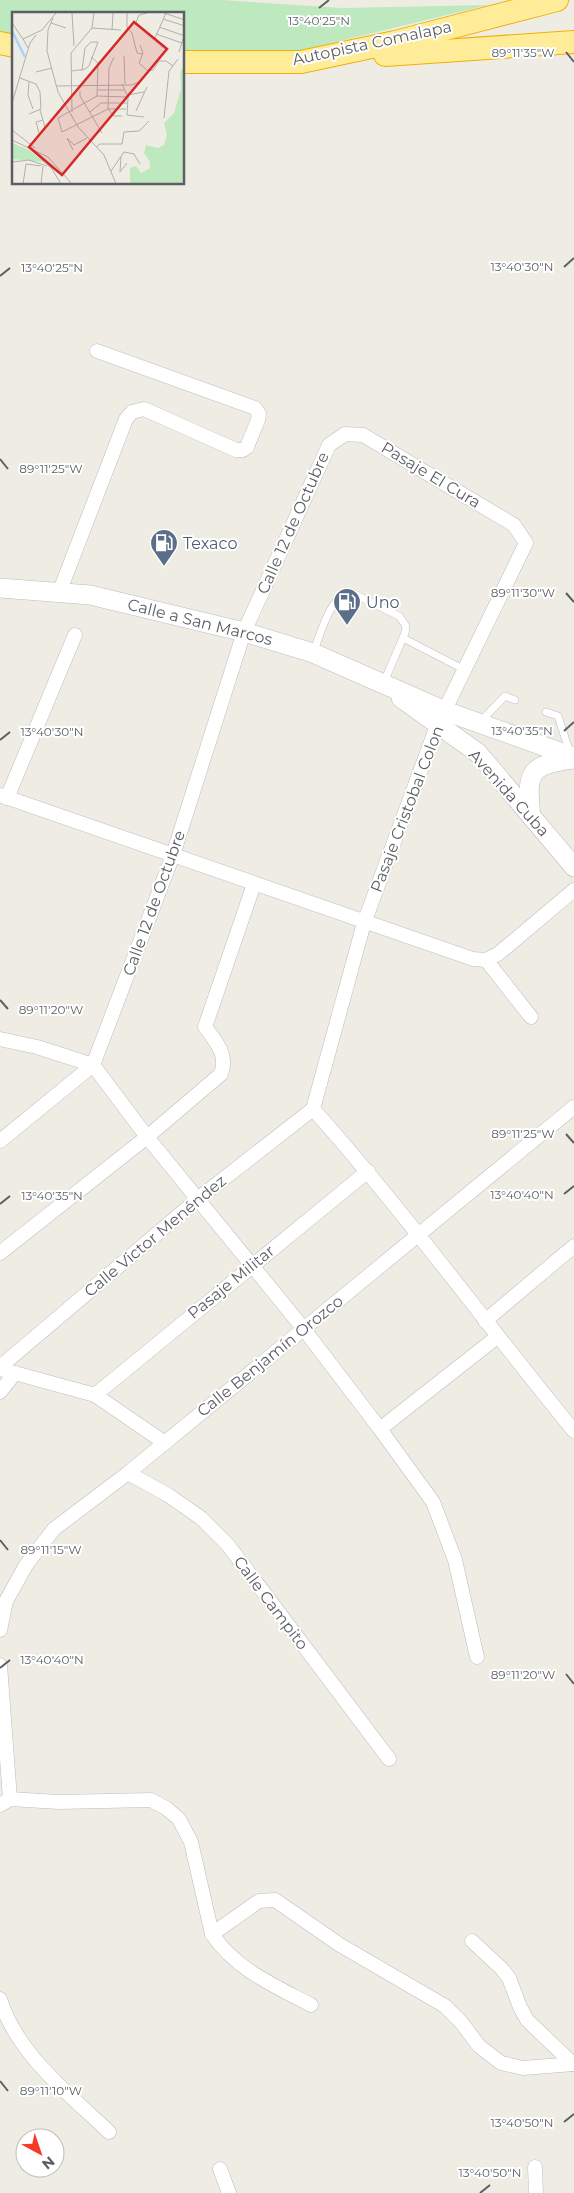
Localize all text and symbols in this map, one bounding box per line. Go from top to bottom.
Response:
inset map [12,12,185,185]
text: 13°40'25"N [288,13,350,28]
street label: Autopista Comalapa [291,17,453,69]
text: 89°11'35"W [491,45,555,60]
text: 13°40'30"N [490,259,554,274]
text: 13°40'25"N [21,260,83,275]
street label: Pasaje El Cura [378,438,484,512]
street label: Calle 12 de Octubre [253,449,333,597]
text: 89°11'25"W [19,461,83,476]
fuel station icon: Texaco [149,528,179,567]
place label: Texaco [183,534,237,553]
text: 89°11'30"W [491,585,555,600]
fuel station icon: Uno [332,587,362,626]
place label: Uno [366,593,400,612]
street label: Calle a San Marcos [126,595,275,649]
street label: Pasaje Cristobal Colon [366,723,448,895]
text: 13°40'35"N [491,723,553,738]
text: 13°40'30"N [20,724,84,739]
street label: Avenida Cuba [465,745,553,841]
street label: Calle 12 de Octubre [119,828,189,978]
text: 89°11'20"W [19,1002,83,1017]
text: 89°11'25"W [491,1126,555,1141]
street label: Calle Victor Menéndez [80,1171,230,1301]
text: 13°40'40"N [490,1187,554,1202]
text: 13°40'35"N [21,1188,83,1203]
street label: Pasaje Militar [184,1241,278,1323]
street label: Calle Benjamín Orozco [193,1291,347,1421]
text: 89°11'15"W [20,1542,82,1557]
street label: Calle Campito [230,1553,312,1653]
text: 13°40'40"N [20,1652,84,1667]
text: 89°11'20"W [491,1667,555,1682]
text: 89°11'10"W [20,2083,82,2098]
text: 13°40'50"N [490,2115,554,2130]
north arrow [15,2128,65,2178]
text: N [38,2152,58,2173]
text: 13°40'50"N [458,2165,522,2180]

